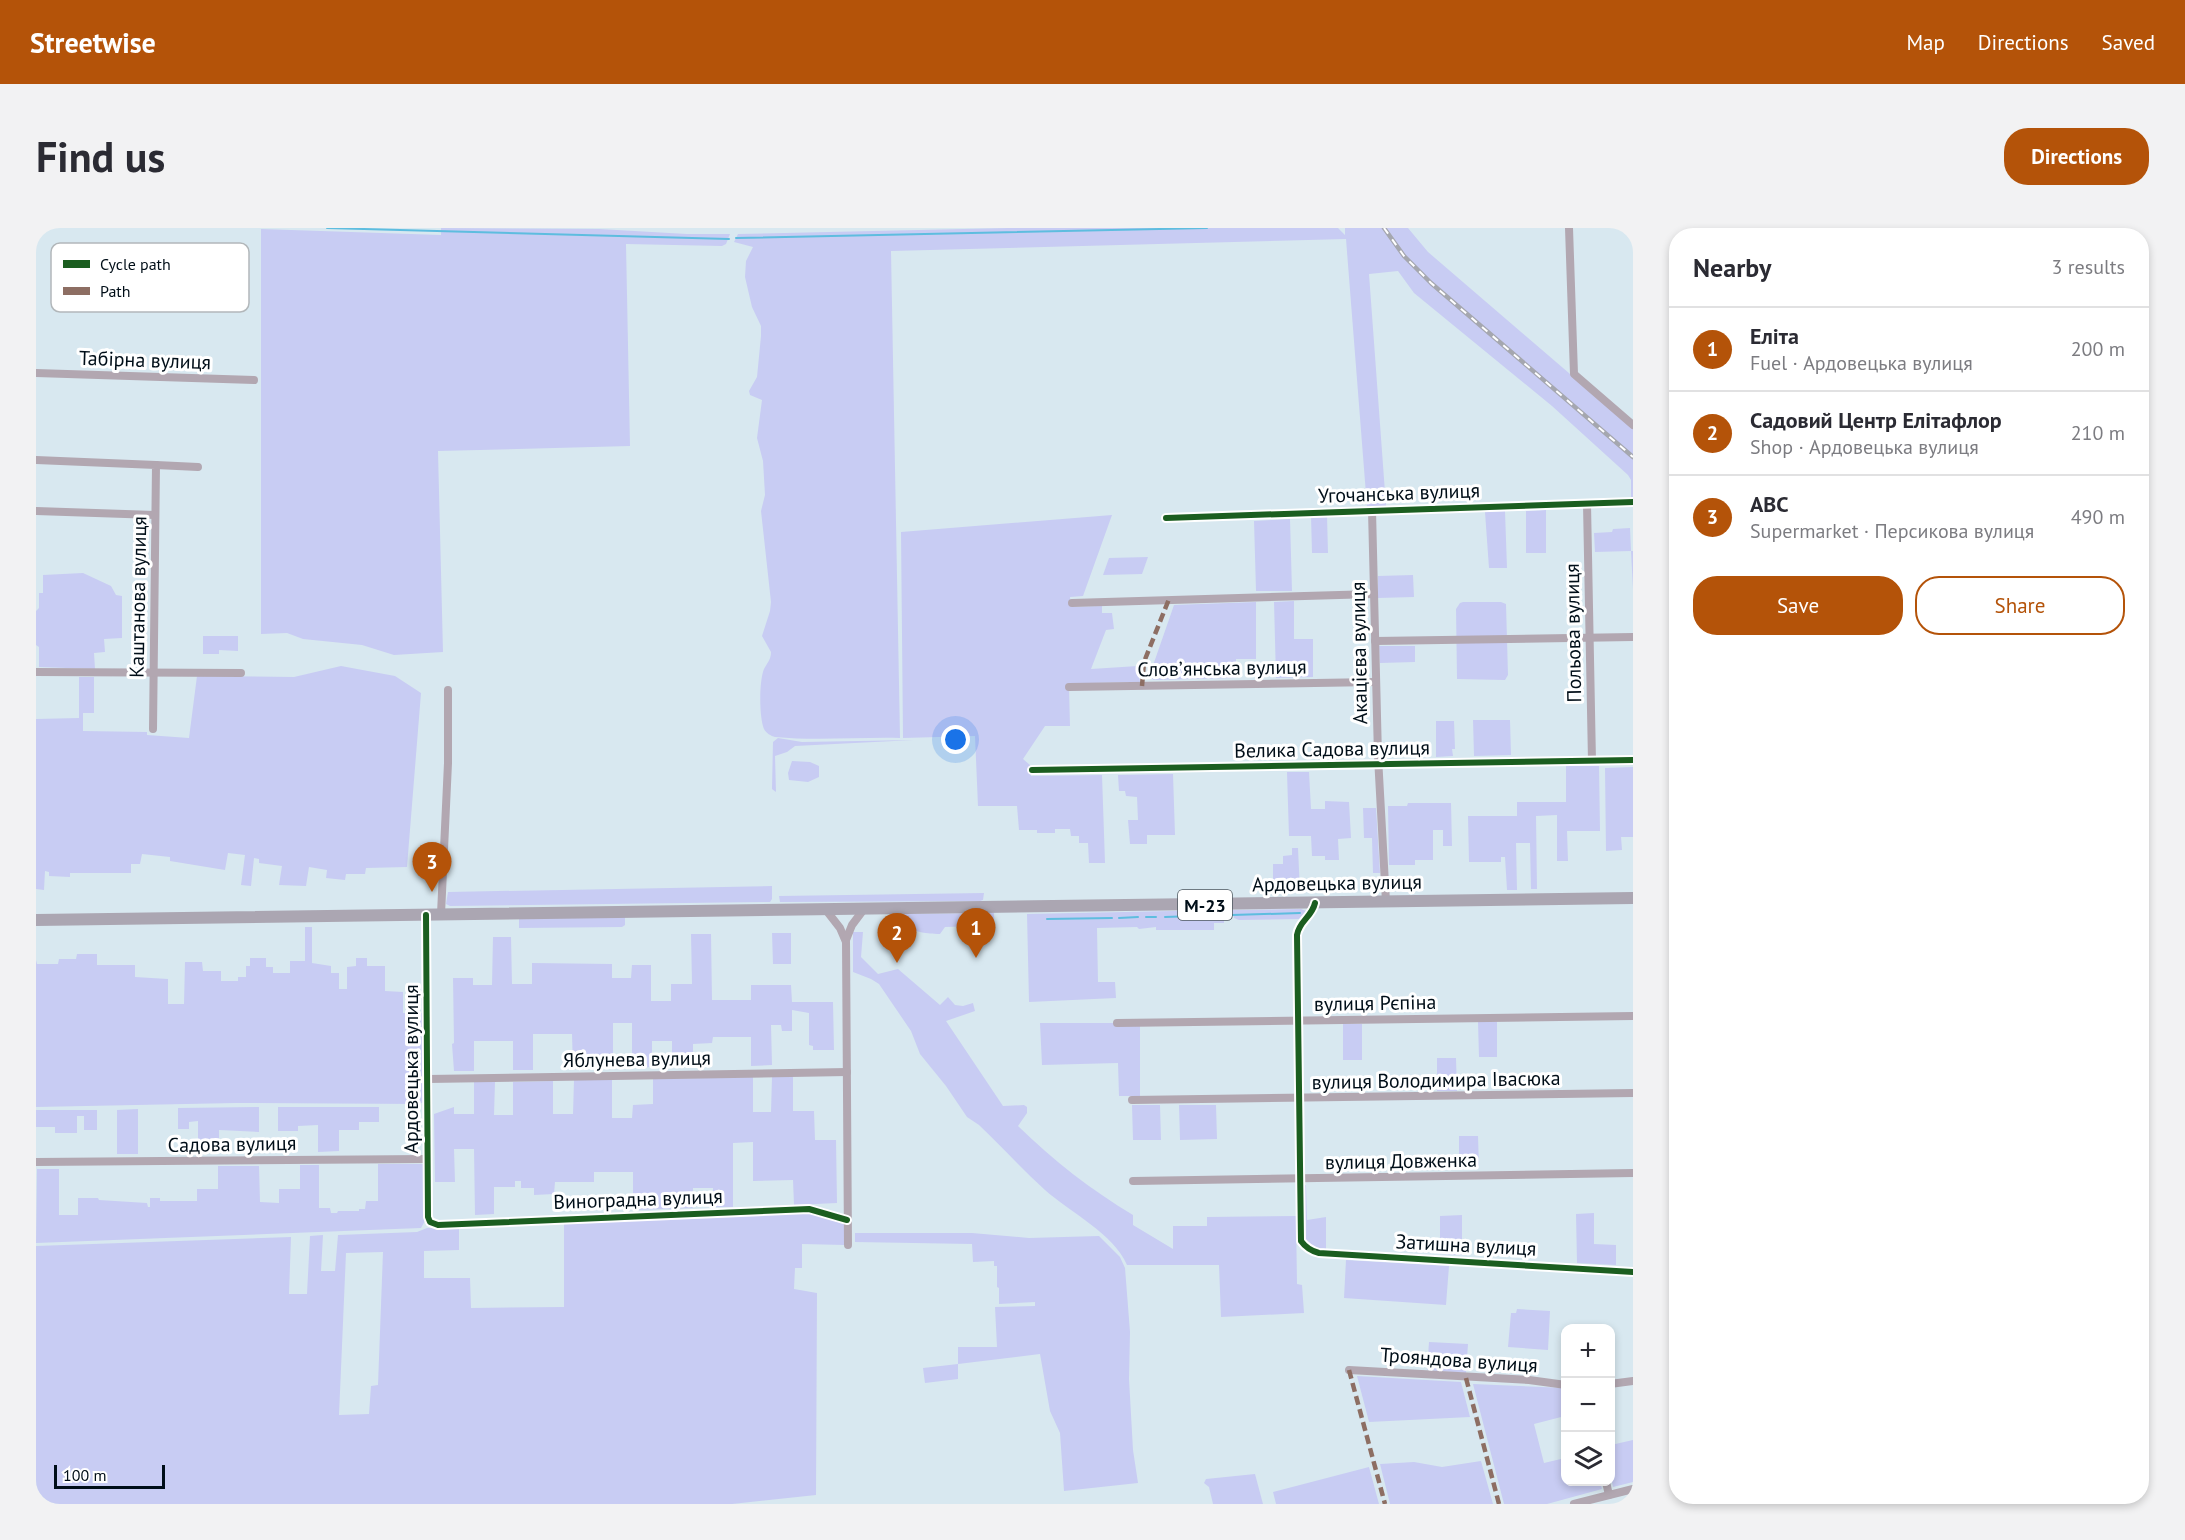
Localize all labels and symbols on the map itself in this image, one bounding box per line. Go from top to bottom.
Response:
legend [51,243,249,312]
text: Cycle path [100,254,171,274]
text: Path [100,281,131,301]
street label: Табірна вулиця [78,345,212,375]
street label: Угочанська вулиця [1318,477,1480,509]
street label: Каштанова вулиця [124,516,152,678]
street label: Польова вулиця [1559,563,1587,703]
street label: Акацієва вулиця [1345,581,1373,725]
street label: Словʼянська вулиця [1137,654,1307,682]
your location [941,725,970,754]
street label: Велика Садова вулиця [1234,734,1430,764]
pin: 3 [412,842,452,892]
street label: Ардовецька вулиця [1252,869,1422,897]
road number: М-23 [1178,890,1232,920]
pin: 1 [956,908,996,958]
pin: 2 [878,914,916,963]
street label: Ардовецька вулиця [398,984,424,1154]
street label: вулиця Рєпіна [1314,989,1436,1017]
street label: Яблунева вулиця [563,1045,711,1073]
street label: вулиця Володимира Івасюка [1311,1065,1561,1095]
street label: Садова вулиця [167,1130,297,1158]
street label: вулиця Довженка [1325,1147,1477,1175]
street label: Виноградна вулиця [553,1183,723,1215]
street label: Затишна вулиця [1395,1228,1537,1262]
street label: Трояндова вулиця [1379,1342,1539,1378]
scale bar [54,1462,165,1490]

